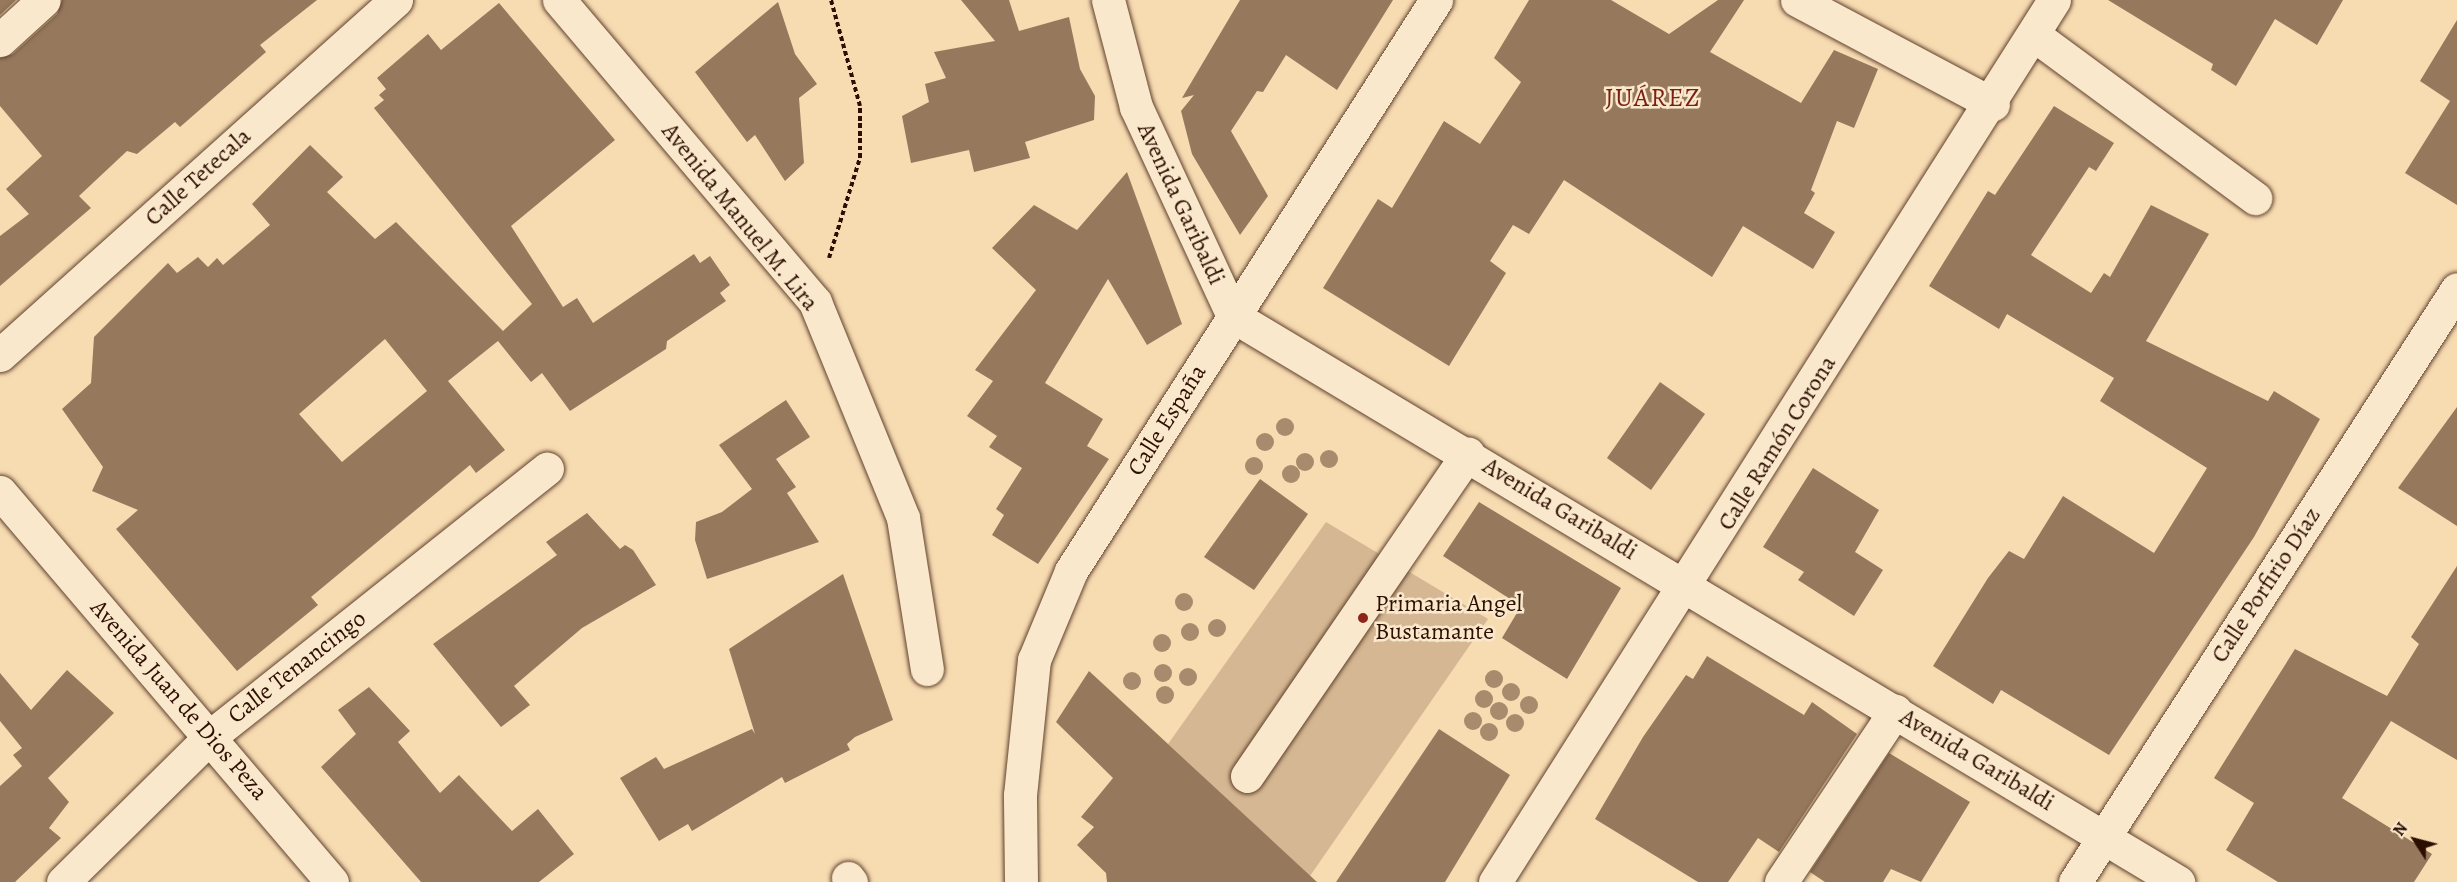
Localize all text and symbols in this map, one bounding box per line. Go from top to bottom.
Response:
district label: JUÁREZ [1605,82,1701,114]
street label: Avenida Manuel M. Lira [655,117,825,317]
street label: Avenida Garibaldi [1131,119,1231,289]
street label: Calle Tetecala [139,122,257,232]
street label: Calle Ramón Corona [1712,350,1842,536]
street label: Calle España [1121,359,1213,481]
street label: Avenida Garibaldi [1478,452,1642,566]
street label: Calle Porfirio Díaz [2205,502,2327,668]
place label: Primaria Angel Bustamante [1375,590,1522,646]
street label: Avenida Juan de Dios Peza [84,594,274,806]
street label: Calle Tenancingo [222,604,372,730]
marker: Primaria Angel Bustamante [1356,611,1370,625]
street label: Avenida Garibaldi [1895,703,2059,817]
north arrow [2385,810,2445,870]
text: N [2388,818,2413,841]

